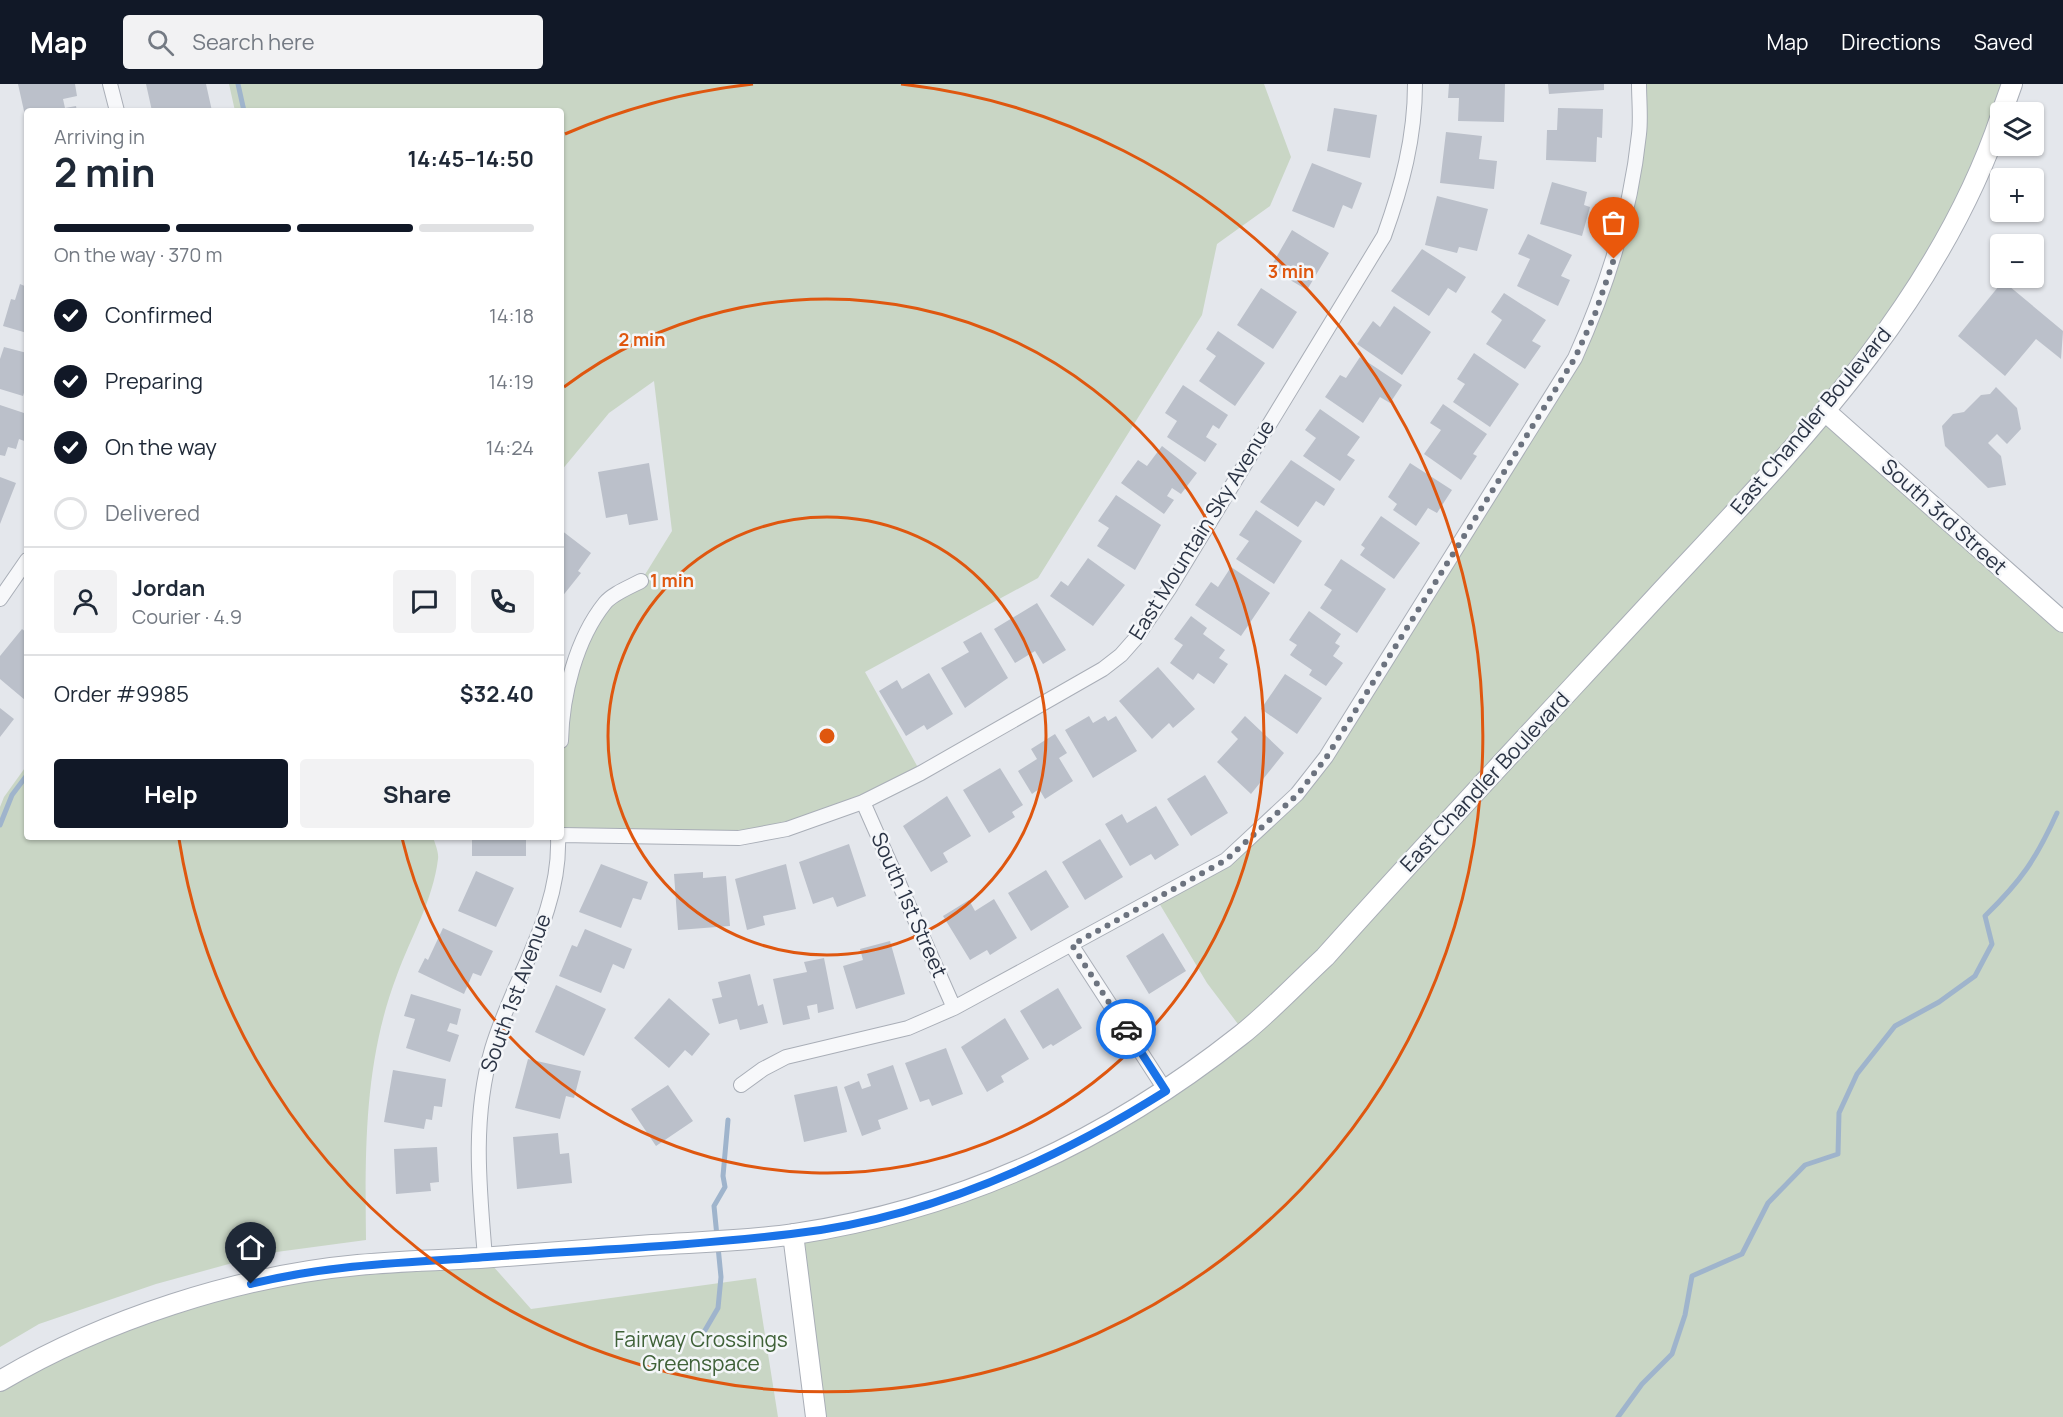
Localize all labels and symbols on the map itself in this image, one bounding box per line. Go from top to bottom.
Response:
pin [1588,197,1639,259]
text: 3 min [1268,259,1314,283]
street label: East Chandler Boulevard [1724,321,1897,520]
text: 2 min [619,327,665,351]
street label: East Mountain Sky Avenue [1122,414,1280,645]
street label: South 3rd Street [1876,452,2014,580]
text: 1 min [650,568,694,592]
street label: East Chandler Boulevard [1393,685,1575,877]
centre of rings [817,726,837,746]
street label: South 1st Street [865,827,955,982]
street label: South 1st Avenue [473,910,557,1076]
courier [1096,999,1156,1059]
pin [225,1222,276,1284]
park label: Fairway Crossings Greenspace [614,1325,788,1377]

